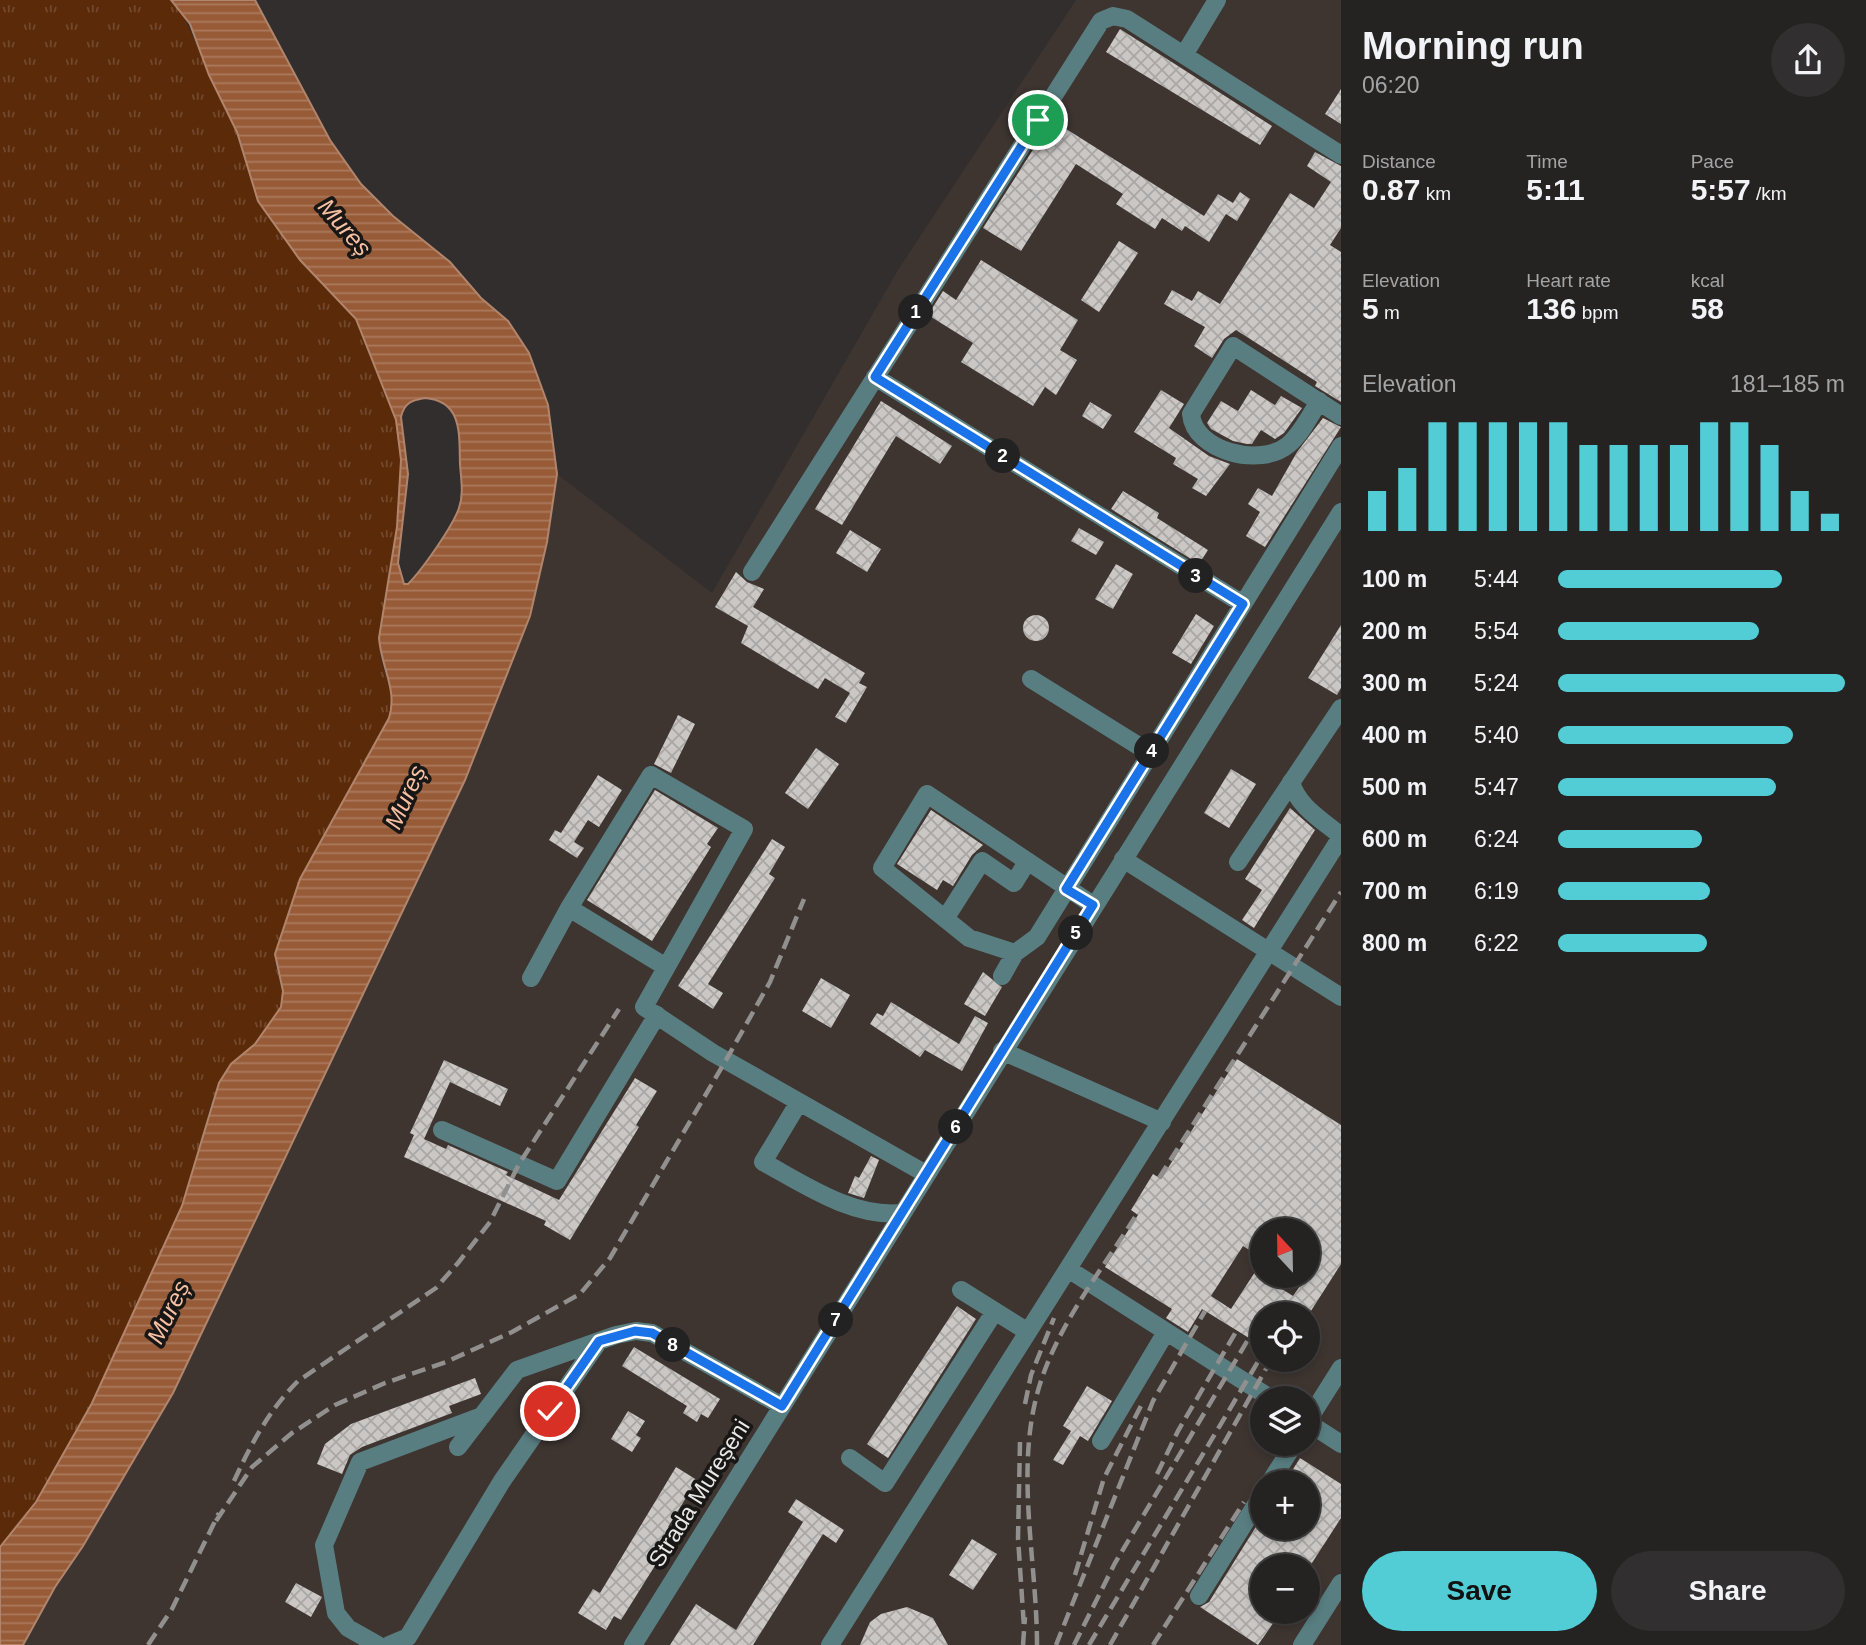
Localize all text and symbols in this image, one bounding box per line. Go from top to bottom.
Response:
button: share [1771,23,1845,97]
text: Morning run [1362,25,1584,67]
text: 06:20 [1362,72,1420,98]
pin [1008,90,1068,150]
icon: arrive [1019,101,1057,139]
text: Distance [1362,151,1436,172]
text: Time [1526,151,1568,172]
text: Pace [1691,151,1734,172]
text: 0.87 [1362,173,1420,206]
text: 5:11 [1526,173,1585,206]
text: 5:57 [1691,173,1751,206]
text: km [1420,183,1451,204]
text: /km [1751,183,1787,204]
water label: Mureș [313,193,377,261]
text: Elevation [1362,270,1440,291]
text: Heart rate [1526,270,1611,291]
text: kcal [1691,270,1724,291]
text: 5 [1362,292,1379,325]
text: 136 [1526,292,1576,325]
text: 58 [1691,292,1724,325]
pin: 1 [898,294,934,330]
text: 1 [910,301,921,322]
text: m [1379,302,1400,323]
text: bpm [1576,302,1619,323]
text: Elevation [1362,371,1457,397]
text: 181–185 m [1730,371,1845,397]
pin: 2 [986,438,1020,474]
text: 2 [997,445,1008,466]
pin: 3 [1178,558,1214,594]
text: 3 [1190,565,1201,586]
text: 100 m [1362,566,1427,592]
text: 5:44 [1474,566,1519,592]
text: 200 m [1362,618,1427,644]
text: 5:54 [1474,618,1519,644]
text: 300 m [1362,670,1427,696]
text: 5:24 [1474,670,1519,696]
text: 400 m [1362,722,1427,748]
text: 5:40 [1474,722,1519,748]
pin: 4 [1134,734,1170,768]
text: 4 [1146,740,1157,761]
water label: Mureș [379,761,431,833]
text: 500 m [1362,774,1427,800]
text: 5:47 [1474,774,1519,800]
text: 600 m [1362,826,1427,852]
text: 6:24 [1474,826,1519,852]
text: 700 m [1362,878,1427,904]
text: 6:19 [1474,878,1519,904]
pin: 5 [1058,916,1094,950]
text: 5 [1070,922,1081,943]
text: 800 m [1362,930,1427,956]
text: 6:22 [1474,930,1519,956]
pin: 6 [939,1110,974,1144]
text: 6 [950,1116,961,1137]
north arrow [1250,1218,1320,1288]
map controls [1250,1218,1320,1624]
water label: Mureș [141,1276,195,1348]
pin: 7 [818,1302,854,1338]
button: locate [1250,1302,1320,1372]
text: 7 [830,1309,841,1330]
pin: 8 [656,1328,690,1362]
text: 8 [667,1334,678,1355]
pin [520,1381,580,1441]
button: layers [1250,1386,1320,1456]
icon: check [531,1392,569,1430]
street label: Strada Mureșeni [643,1415,755,1571]
button: + [1250,1470,1320,1540]
button: Save [1362,1551,1597,1631]
button: Share [1611,1551,1845,1631]
button: − [1250,1554,1320,1624]

